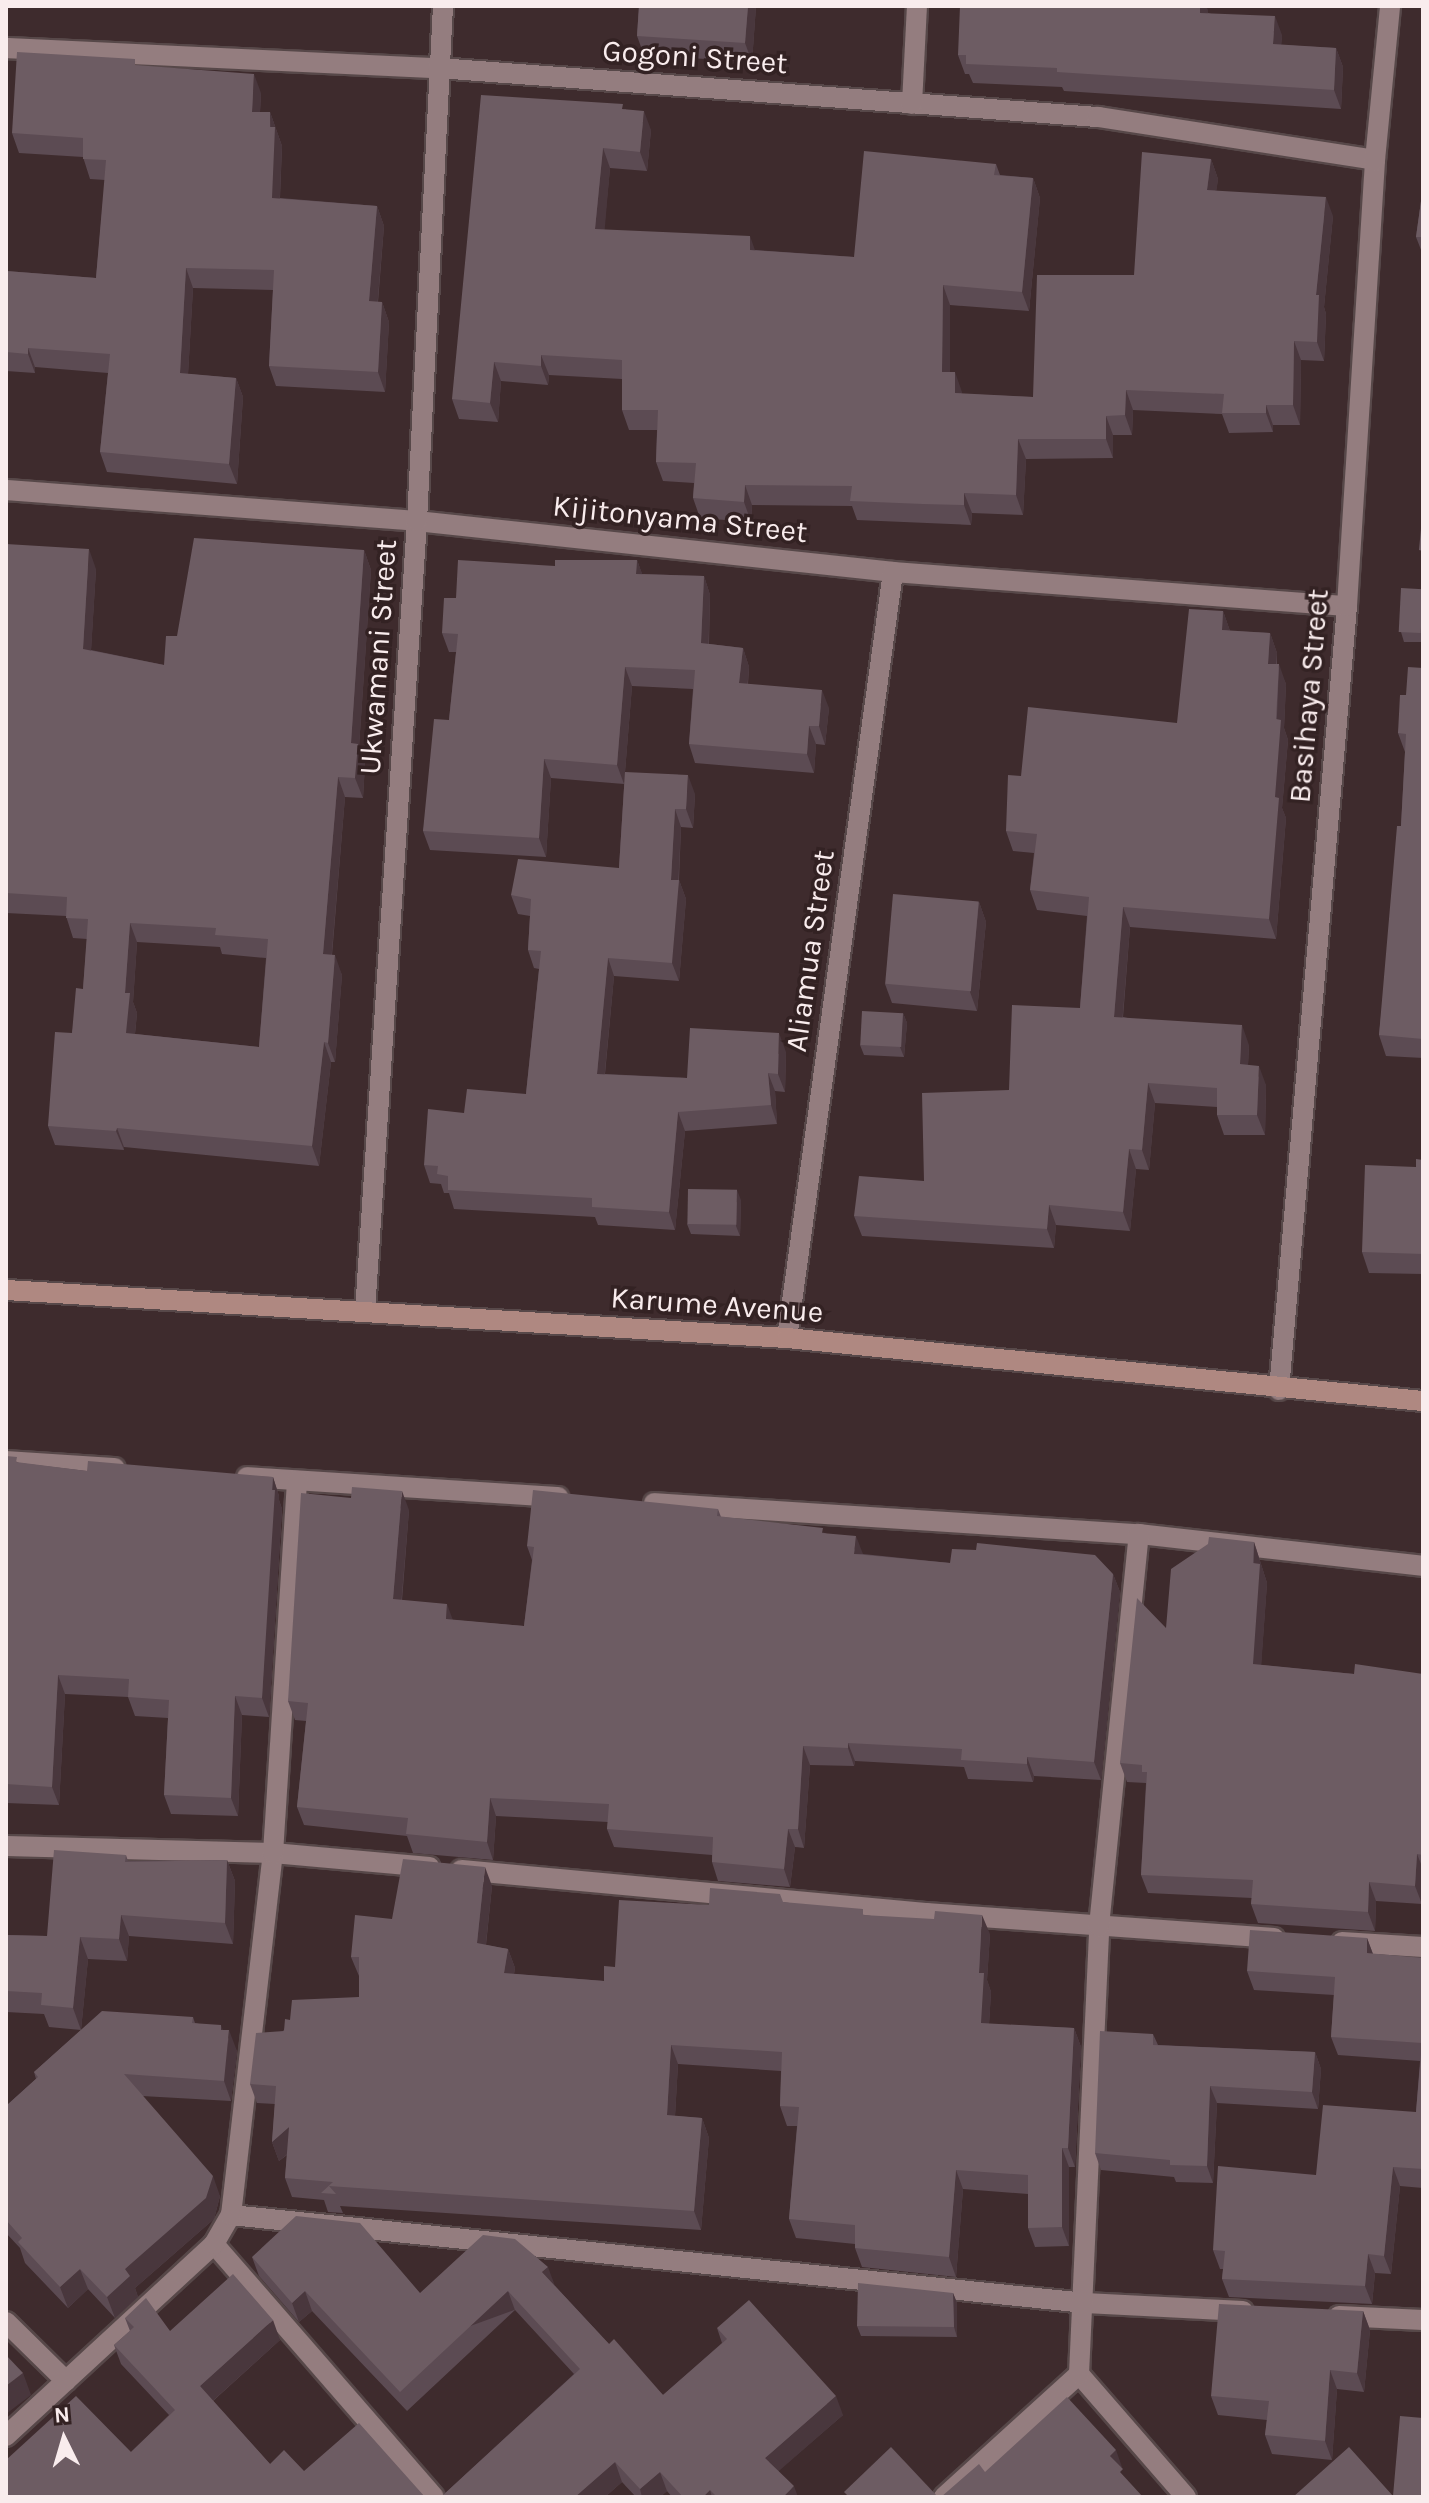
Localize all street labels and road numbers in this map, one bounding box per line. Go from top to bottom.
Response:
street label: Gogoni Street [601,33,789,81]
street label: Kijitonyama Street [551,488,809,550]
street label: Ukwamani Street [352,538,404,776]
street label: Basihaya Street [1282,588,1336,804]
street label: Aliamua Street [778,848,842,1054]
street label: Karume Avenue [609,1280,825,1330]

